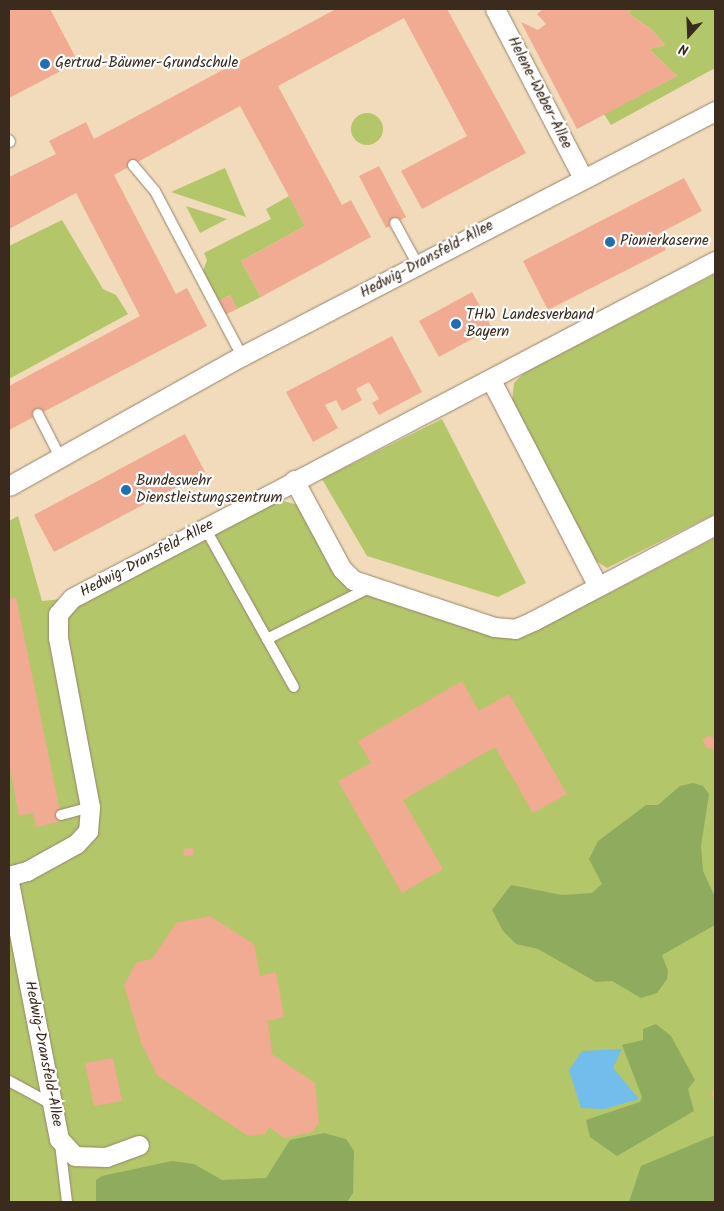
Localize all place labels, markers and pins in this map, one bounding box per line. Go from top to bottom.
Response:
place label: Gertrud-Bäumer-Grundschule [55,55,238,73]
marker: Gertrud-Bäumer-Grundschule [39,58,51,70]
place label: Pionierkaserne [620,233,709,251]
marker: Pionierkaserne [604,236,616,248]
place label: THW Landesverband Bayern [466,306,594,341]
marker: THW Landesverband Bayern [450,318,462,330]
place label: Bundeswehr Dienstleistungszentrum [136,472,282,507]
marker: Bundeswehr Dienstleistungszentrum [120,484,132,496]

